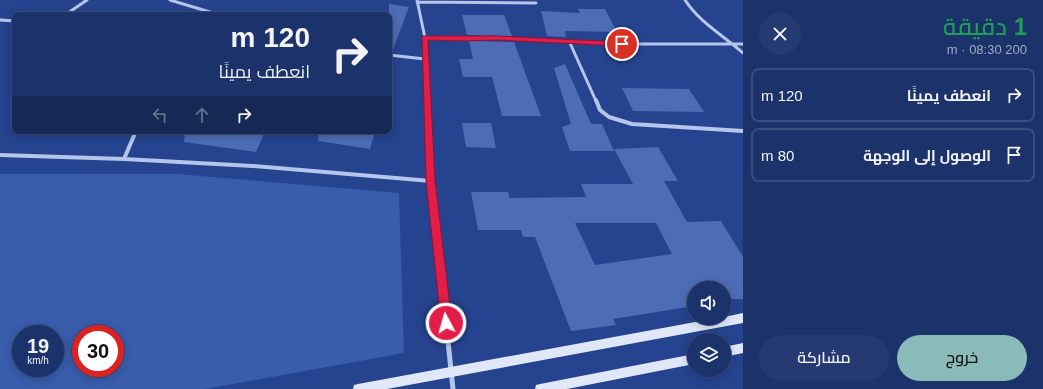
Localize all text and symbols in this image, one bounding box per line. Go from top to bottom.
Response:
button: close [759,13,801,55]
text: 1 دقيقة [943,13,1027,40]
text: 120 m [231,22,310,53]
pin [605,27,639,61]
icon: right [324,28,376,80]
icon: arrive [611,33,633,55]
text: 200 m · 08:30 [947,42,1027,57]
text: انعطف يمينًا [219,62,310,82]
icon: right [1003,84,1025,106]
text: 120 m [761,87,803,104]
text: انعطف يمينًا [907,87,991,104]
icon: left [149,104,171,126]
icon: ahead [191,104,213,126]
icon: right [233,104,255,126]
icon: arrive [1003,144,1025,166]
text: 80 m [761,147,794,164]
text: الوصول إلى الوجهة [863,147,991,164]
map controls [687,281,731,377]
button: sound [687,281,731,325]
position arrow [425,302,467,344]
speed limit sign: 30 [72,325,124,377]
button: layers [687,333,731,377]
text: 19 [27,335,49,357]
button: مشاركة [759,335,889,381]
button: خروج [897,335,1027,381]
text: km/h [27,355,49,366]

